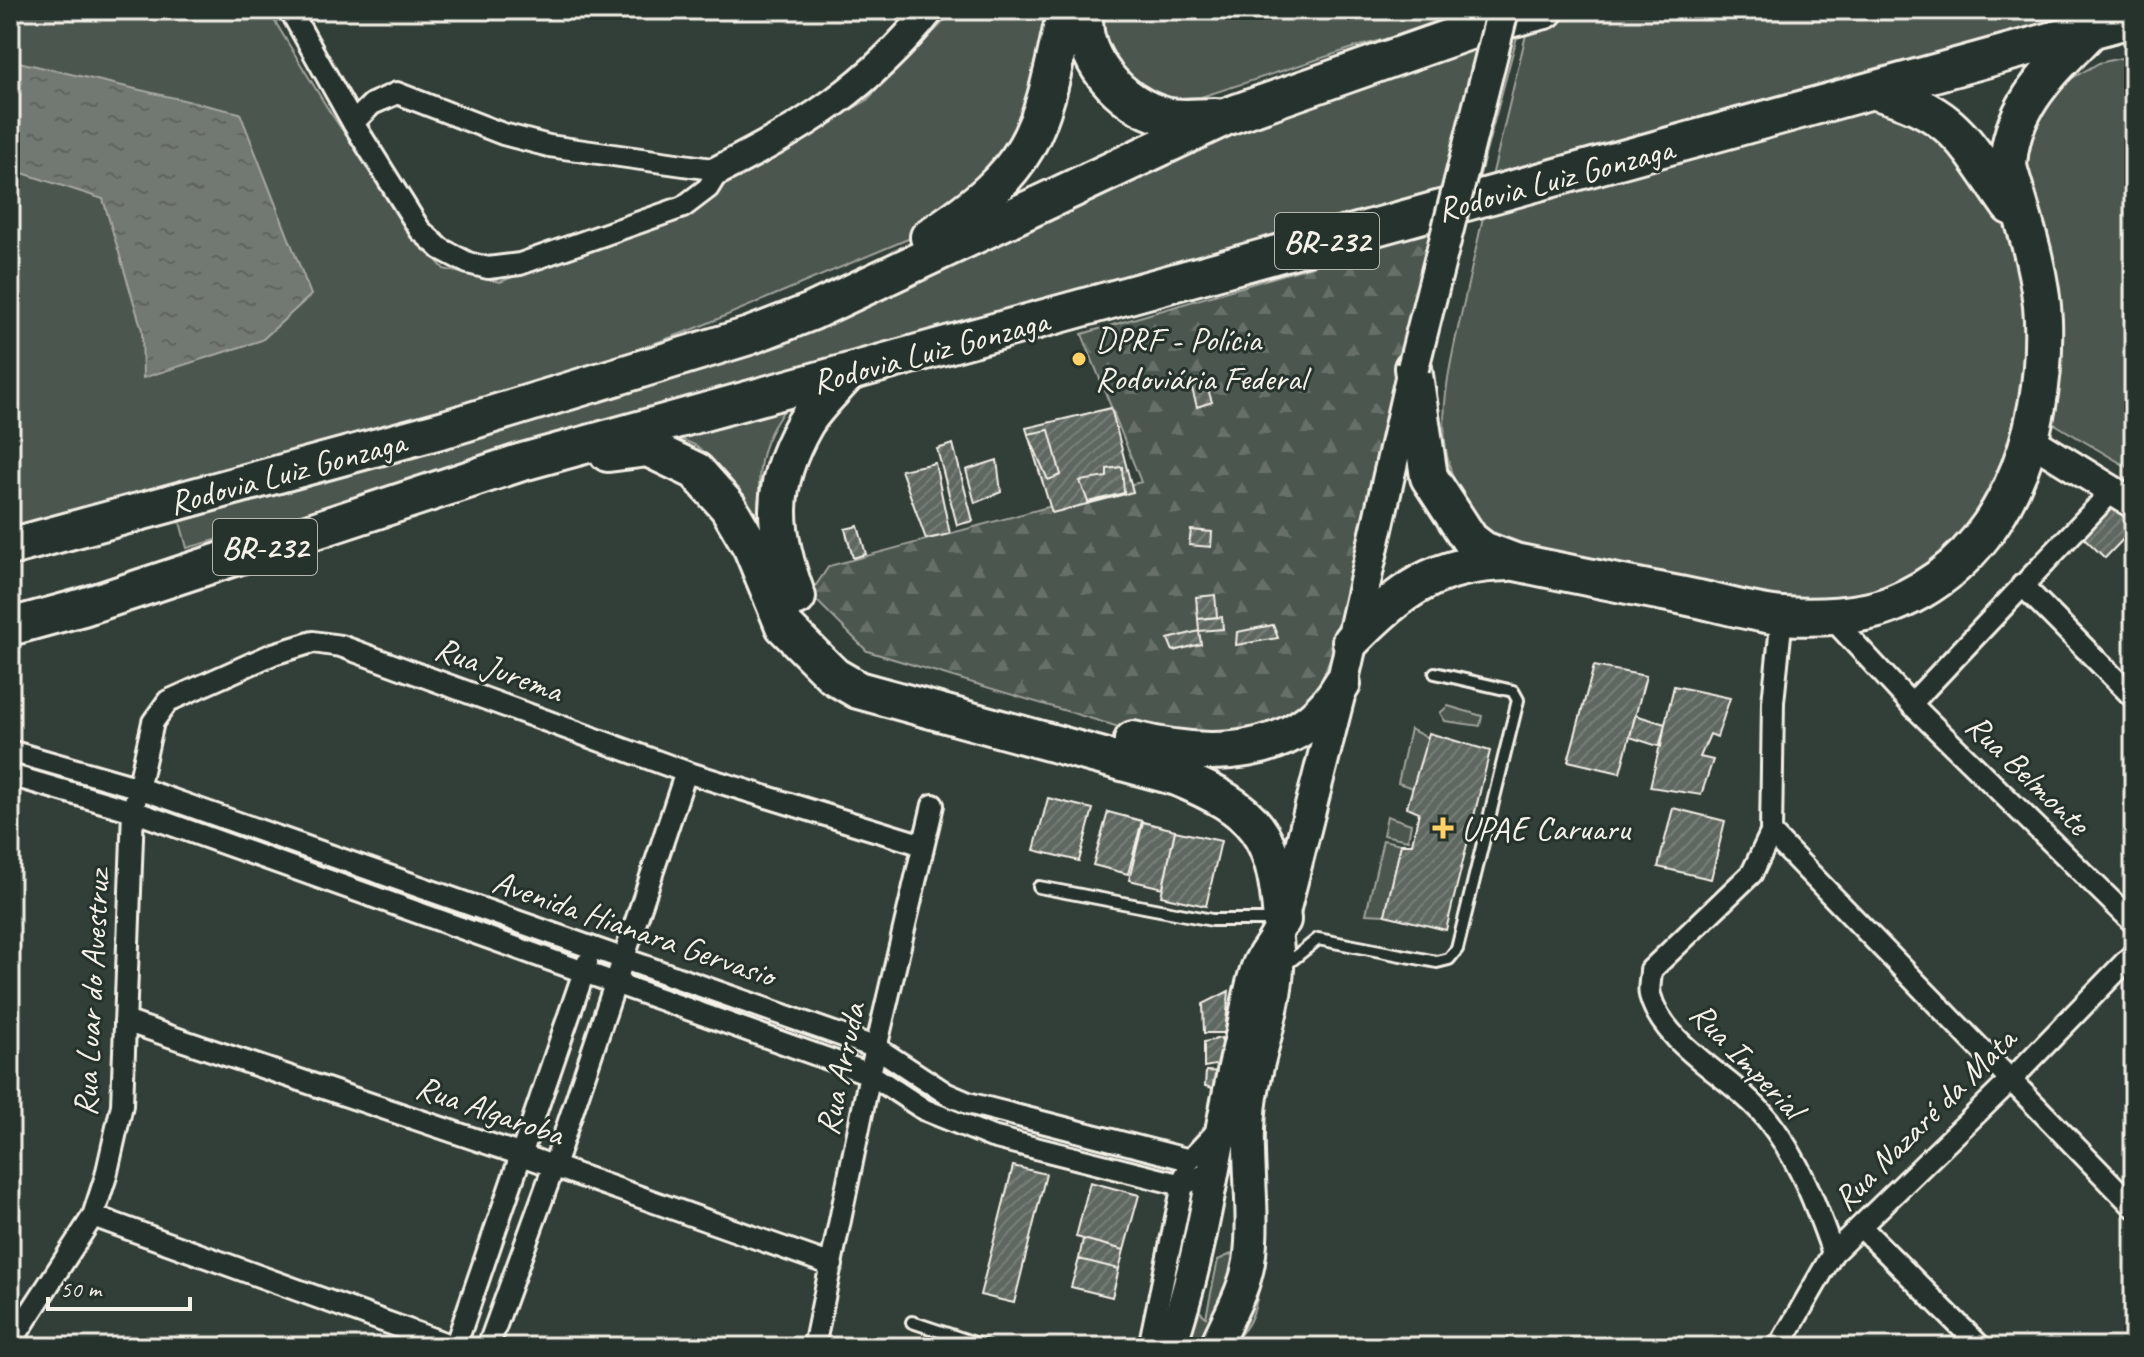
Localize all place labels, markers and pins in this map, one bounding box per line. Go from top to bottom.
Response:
place label: DPRF - Polícia Rodoviária Federal [1095,318,1312,400]
marker: DPRF - Polícia Rodoviária Federal [1070,350,1088,368]
place label: UPAE Caruaru [1461,807,1632,850]
marker: UPAE Caruaru [1432,817,1454,839]

